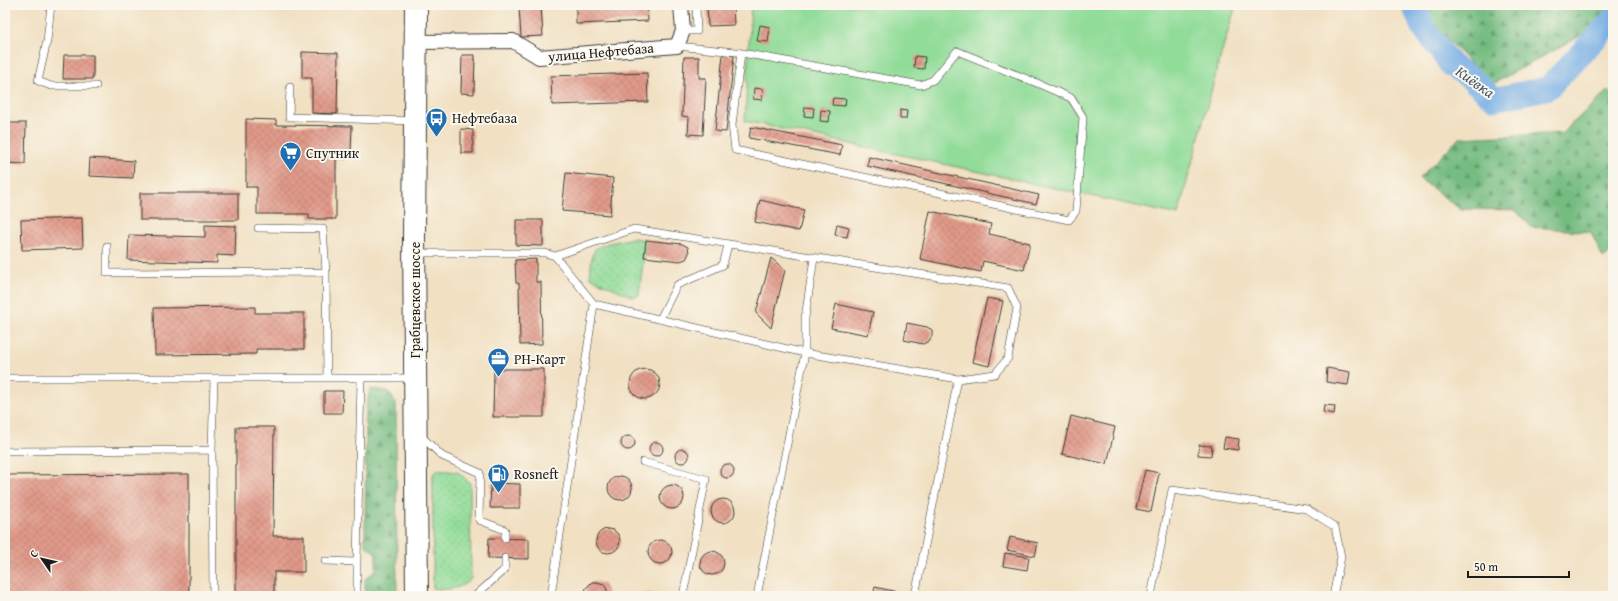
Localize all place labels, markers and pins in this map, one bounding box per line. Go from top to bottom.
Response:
bus stop icon: Нефтебаза [424,105,450,138]
place label: Нефтебаза [452,108,517,128]
supermarket icon: Спутник [278,140,304,173]
place label: Спутник [306,143,360,163]
office icon: РН-Карт [486,346,512,379]
place label: РН-Карт [514,349,565,369]
fuel station icon: Rosneft [485,461,511,494]
place label: Rosneft [514,464,559,484]

